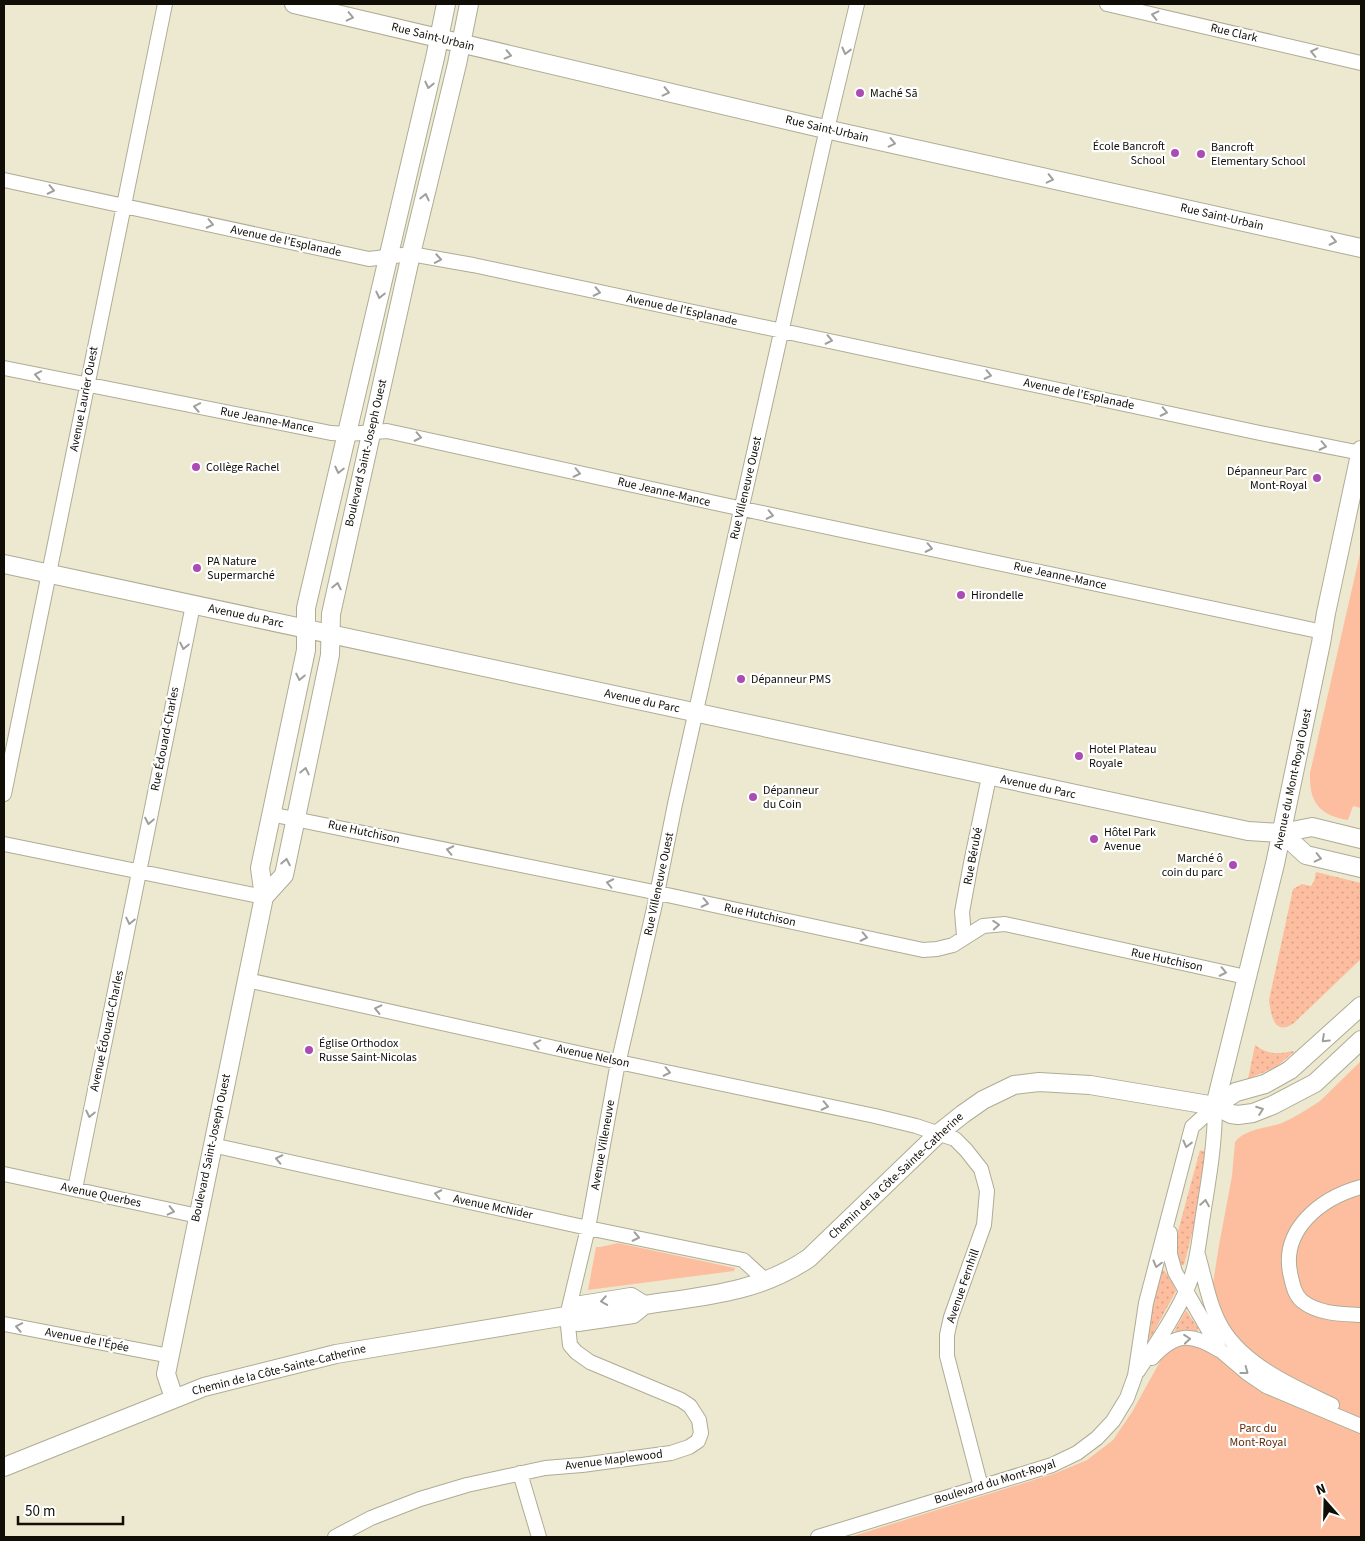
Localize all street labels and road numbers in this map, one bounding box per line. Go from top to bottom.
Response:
street label: Rue Saint-Urbain [390,18,476,56]
street label: Rue Clark [1209,19,1259,47]
street label: Rue Saint-Urbain [784,111,870,147]
street label: Rue Saint-Urbain [1179,199,1265,235]
street label: Avenue de l'Esplanade [229,221,343,261]
street label: Avenue de l'Esplanade [625,290,739,330]
street label: Avenue Laurier Ouest [65,345,103,453]
street label: Avenue de l'Esplanade [1022,374,1136,414]
street label: Boulevard Saint-Joseph Ouest [341,378,391,528]
street label: Rue Jeanne-Mance [219,403,315,437]
street label: Rue Villeneuve Ouest [726,435,766,541]
street label: Rue Jeanne-Mance [616,473,712,511]
street label: Rue Jeanne-Mance [1012,558,1108,594]
street label: Avenue du Parc [207,600,286,632]
street label: Rue Édouard-Charles [147,685,183,793]
street label: Avenue du Parc [603,685,682,717]
street label: Avenue du Mont-Royal Ouest [1270,707,1316,851]
street label: Avenue du Parc [999,771,1078,803]
street label: Rue Hutchison [327,816,401,848]
street label: Rue Bérubé [959,826,987,886]
street label: Rue Villeneuve Ouest [640,831,678,937]
street label: Rue Hutchison [723,899,797,931]
street label: Rue Hutchison [1130,944,1204,976]
street label: Avenue Édouard-Charles [86,969,128,1093]
street label: Avenue Nelson [555,1040,631,1072]
street label: Boulevard Saint-Joseph Ouest [187,1072,235,1224]
street label: Avenue Villeneuve [587,1099,619,1191]
street label: Chemin de la Côte-Sainte-Catherine [825,1109,967,1243]
street label: Avenue Querbes [59,1178,143,1212]
street label: Avenue McNider [452,1190,535,1224]
street label: Avenue Fernhill [942,1247,984,1325]
street label: Avenue de l'Épée [43,1324,131,1356]
street label: Chemin de la Côte-Sainte-Catherine [190,1340,368,1400]
street label: Avenue Maplewood [564,1446,664,1474]
street label: Boulevard du Mont-Royal [932,1455,1058,1509]

